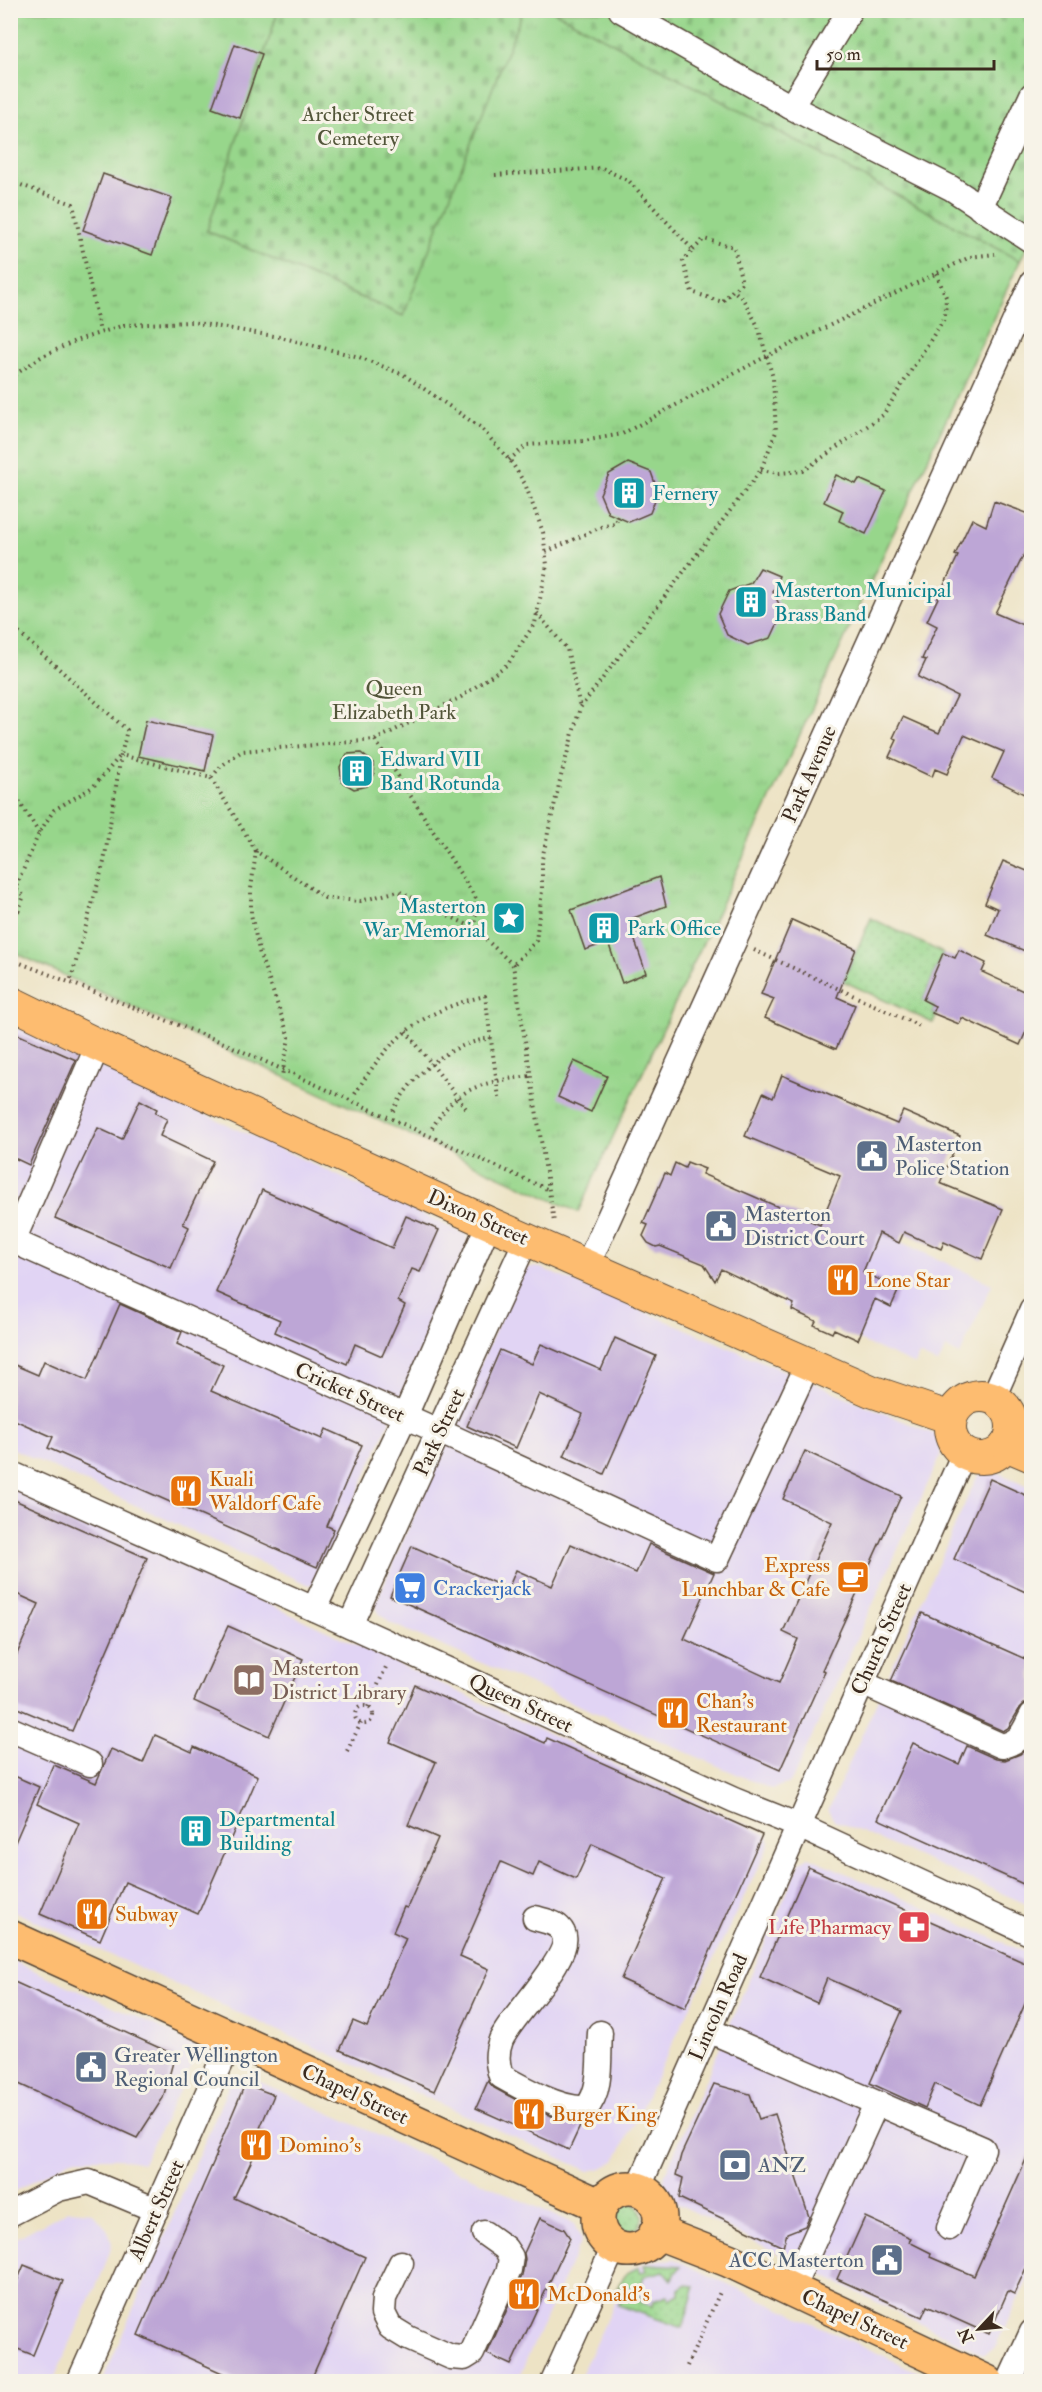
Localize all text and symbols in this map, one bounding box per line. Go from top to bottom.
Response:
scale bar [817,33,994,71]
text: 50 m [826,43,861,66]
park label: Archer Street Cemetery [301,101,414,152]
building icon: Fernery [611,475,647,511]
place label: Fernery [652,480,719,507]
place label: Masterton Municipal Brass Band [774,577,952,628]
building icon: Masterton Municipal Brass Band [733,584,769,620]
park label: Queen Elizabeth Park [332,675,456,726]
street label: Park Avenue [776,721,843,827]
place label: Edward VII Band Rotunda [380,746,501,797]
building icon: Edward VII Band Rotunda [339,753,375,789]
place label: Masterton War Memorial [362,893,487,944]
place icon: Masterton War Memorial [491,900,527,936]
building icon: Park Office [586,910,622,946]
place label: Park Office [627,915,721,942]
place label: Masterton Police Station [895,1131,1010,1182]
public building icon: Masterton Police Station [854,1138,890,1174]
street label: Dixon Street [423,1183,533,1252]
place label: Masterton District Court [744,1201,865,1252]
public building icon: Masterton District Court [703,1208,739,1244]
restaurant icon: Lone Star [825,1262,861,1298]
place label: Lone Star [866,1267,951,1294]
street label: Cricket Street [291,1356,409,1429]
street label: Park Street [408,1384,471,1480]
place label: Kuali Waldorf Cafe [208,1466,322,1517]
restaurant icon: Kuali Waldorf Cafe [168,1473,204,1509]
place label: Express Lunchbar & Cafe [681,1552,830,1603]
cafe icon: Express Lunchbar & Cafe [835,1559,871,1595]
supermarket icon: Crackerjack [392,1570,428,1606]
place label: Crackerjack [433,1575,531,1602]
street label: Church Street [845,1579,918,1699]
place label: Masterton District Library [272,1655,407,1706]
library icon: Masterton District Library [231,1662,267,1698]
street label: Queen Street [464,1668,577,1739]
place label: Chan's Restaurant [696,1688,787,1739]
restaurant icon: Chan's Restaurant [655,1695,691,1731]
place label: Departmental Building [219,1806,336,1857]
building icon: Departmental Building [178,1813,214,1849]
restaurant icon: Subway [74,1896,110,1932]
place label: Subway [115,1901,179,1928]
pharmacy icon: Life Pharmacy [896,1909,932,1945]
place label: Life Pharmacy [768,1914,892,1941]
street label: Lincoln Road [683,1949,754,2065]
place label: Greater Wellington Regional Council [114,2042,278,2093]
public building icon: Greater Wellington Regional Council [73,2049,109,2085]
street label: Chapel Street [297,2058,413,2131]
restaurant icon: Burger King [511,2096,547,2132]
place label: Burger King [552,2101,658,2128]
restaurant icon: Domino's [238,2127,274,2163]
place label: Domino's [279,2132,361,2159]
bank icon: ANZ [717,2147,753,2183]
place label: ANZ [757,2152,806,2179]
street label: Albert Street [122,2155,191,2266]
public building icon: ACC Masterton [869,2242,905,2278]
place label: ACC Masterton [728,2247,864,2274]
restaurant icon: McDonald's [506,2276,542,2312]
place label: McDonald's [547,2281,650,2308]
street label: Chapel Street [797,2283,913,2356]
north arrow [949,2299,1009,2359]
text: N [954,2324,979,2347]

